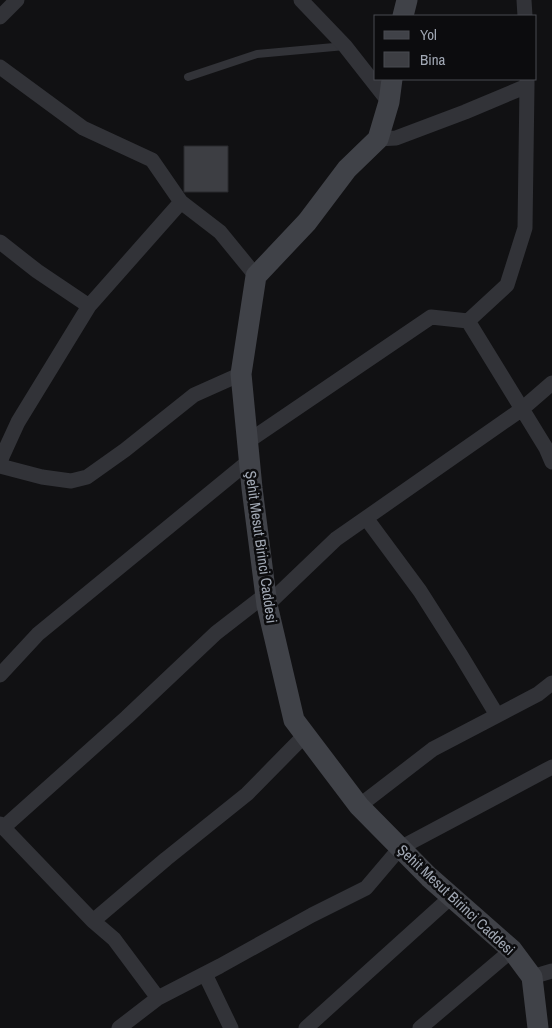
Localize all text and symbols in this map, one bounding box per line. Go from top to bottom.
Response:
legend [374,15,537,80]
text: Yol [420,24,437,45]
text: Bina [420,49,445,70]
street label: Şehit Mesut Birinci Caddesi [240,469,283,625]
street label: Şehit Mesut Birinci Caddesi [393,839,520,960]

